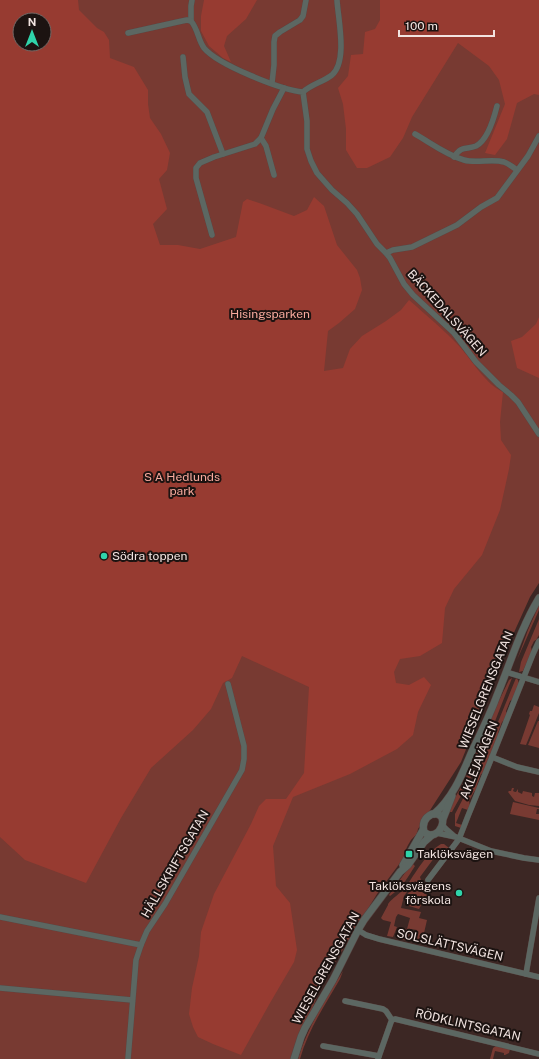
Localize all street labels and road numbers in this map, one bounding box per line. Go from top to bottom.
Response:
street label: BÄCKEDALSVÄGEN [404,267,490,359]
street label: WIESELGRENSGATAN [456,629,516,751]
street label: AKLEJAVÄGEN [457,719,501,801]
street label: HÄLLSKRIFTSGATAN [138,808,212,920]
street label: WIESELGRENSGATAN [289,910,363,1026]
street label: SOLSLÄTTSVÄGEN [395,926,505,964]
street label: RÖDKLINTSGATAN [414,1006,522,1044]

